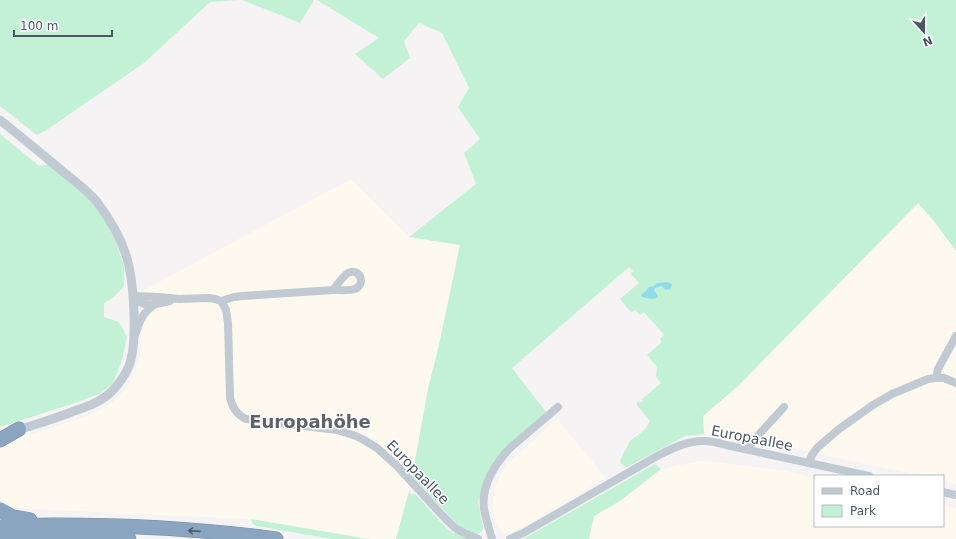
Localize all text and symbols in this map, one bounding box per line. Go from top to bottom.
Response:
scale bar [14,12,112,38]
north arrow [904,12,944,52]
text: 100 m [20,19,58,33]
text: N [921,33,934,49]
district label: Europahöhe [249,411,371,432]
street label: Europaallee [710,422,794,454]
street label: Europaallee [383,437,453,507]
legend [814,475,944,527]
text: Road [850,484,880,498]
text: Park [850,504,876,518]
one-way arrow [188,527,201,534]

